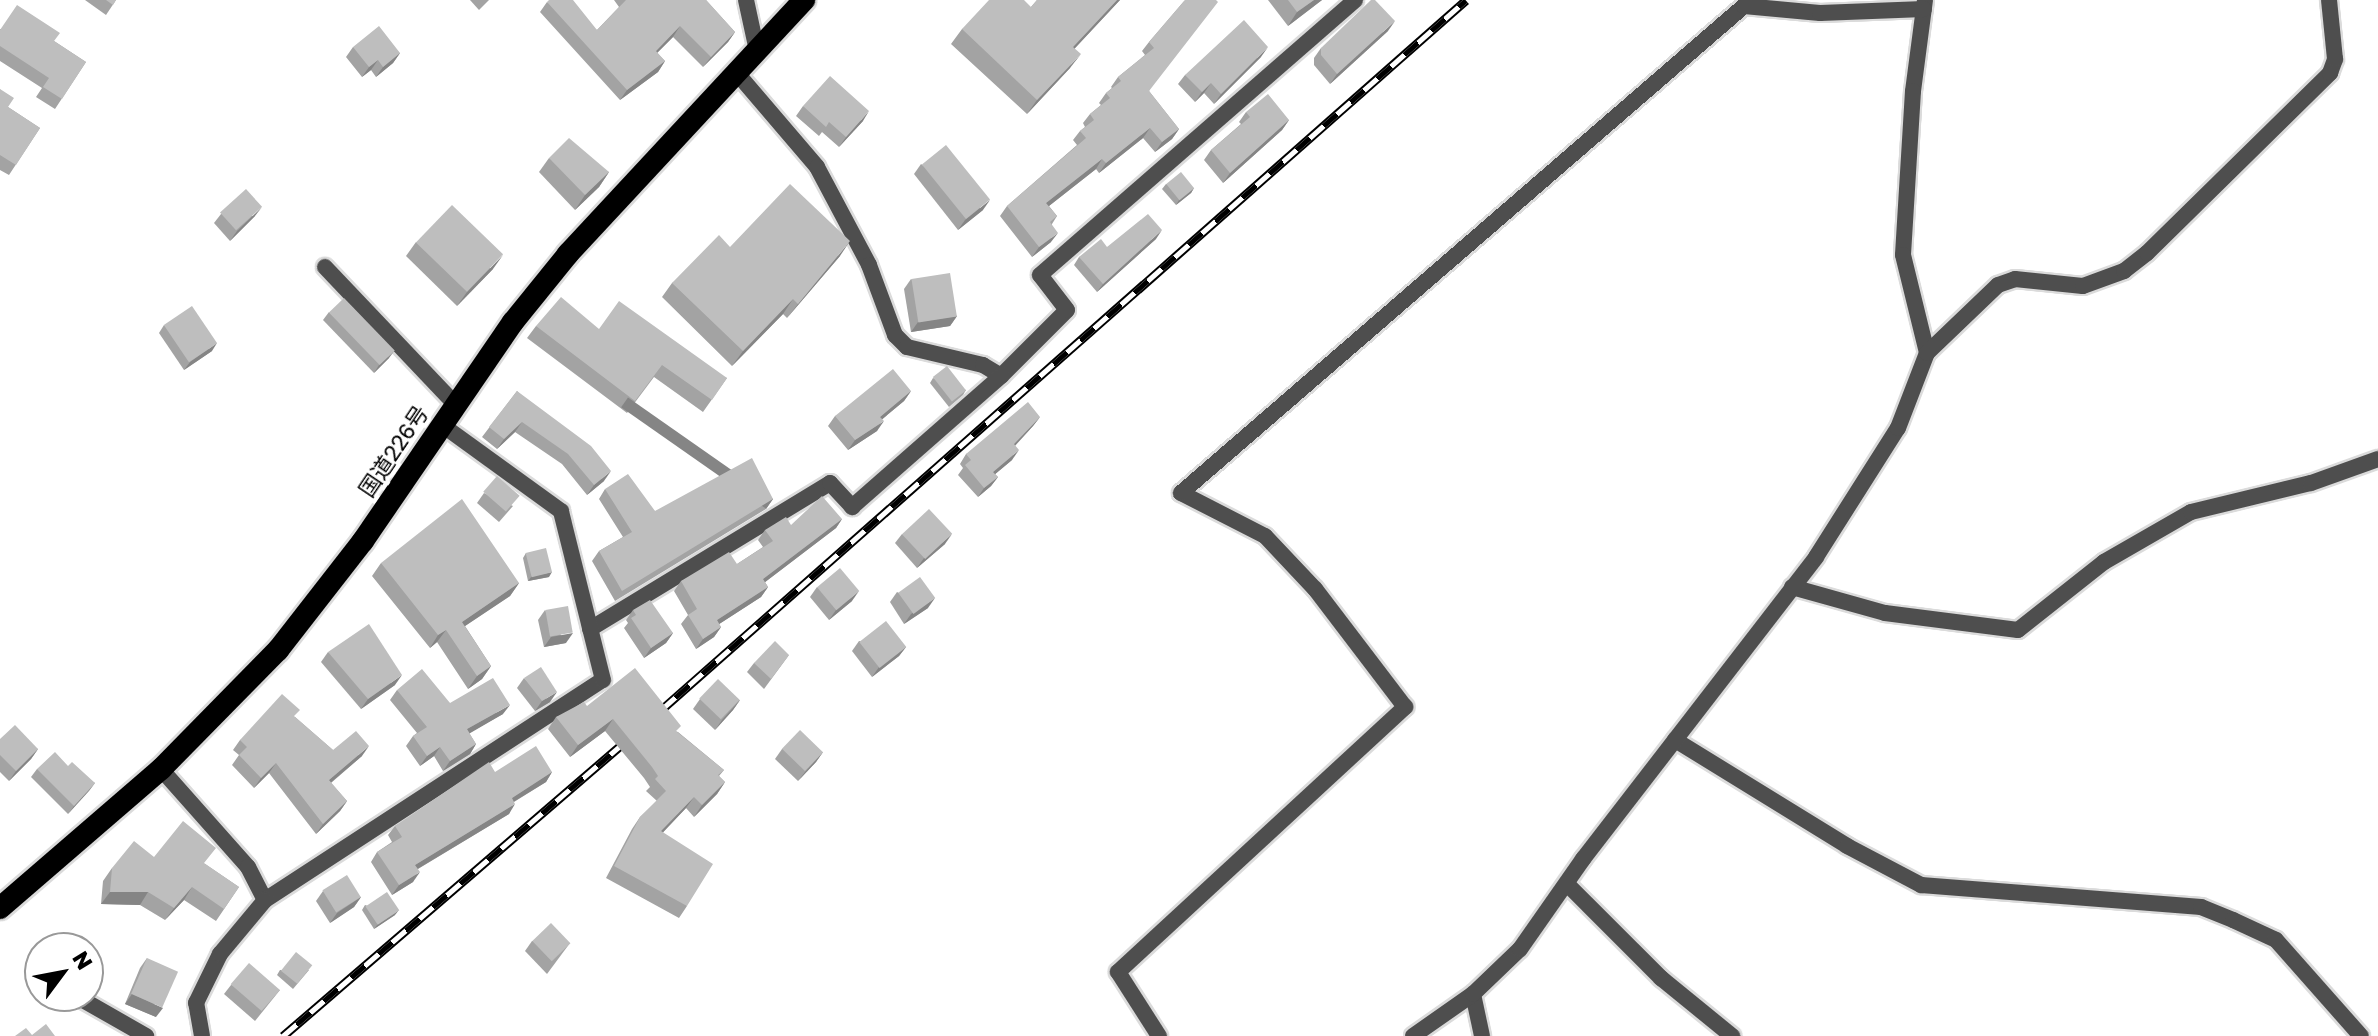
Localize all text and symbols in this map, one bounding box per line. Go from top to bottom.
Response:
street label: 国道226号 [353,400,433,502]
north arrow [24,932,104,1012]
text: N [67,946,99,974]

